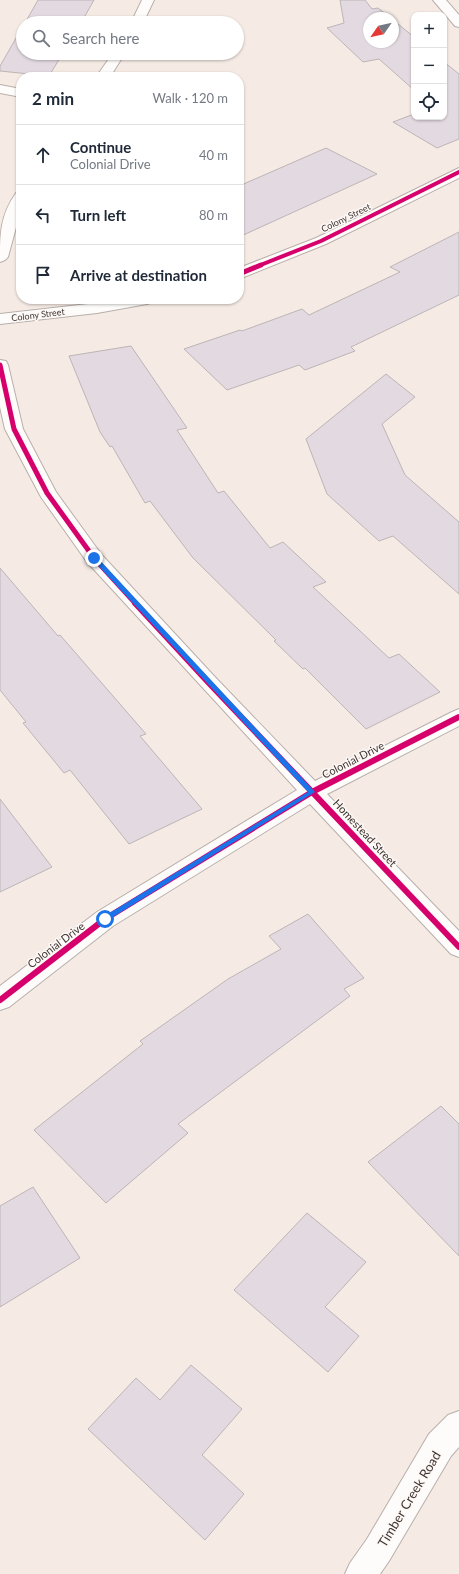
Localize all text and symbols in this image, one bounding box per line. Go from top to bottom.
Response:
north arrow [363,12,399,48]
map controls [411,12,447,120]
button: + [411,12,447,48]
search box [16,16,244,60]
icon: search [30,27,52,49]
text: Search here [62,29,139,47]
button: − [411,48,447,84]
button: locate [411,84,447,120]
text: 2 min [32,88,74,109]
text: Walk · 120 m [152,90,228,106]
text: Continue [70,138,131,156]
icon: ahead [32,144,54,166]
text: 40 m [199,147,228,163]
text: Colonial Drive [70,156,151,172]
street label: Colony Street [319,201,373,234]
icon: left [32,204,54,226]
text: Turn left [70,206,126,224]
text: 80 m [199,207,228,223]
icon: arrive [32,264,54,286]
text: Arrive at destination [70,266,207,284]
street label: Colony Street [11,306,66,323]
route end [85,549,103,567]
street label: Colonial Drive [319,738,386,781]
street label: Homestead Street [331,796,400,869]
route start [96,910,114,928]
street label: Colonial Drive [25,919,87,970]
street label: Timber Creek Road [374,1448,444,1550]

